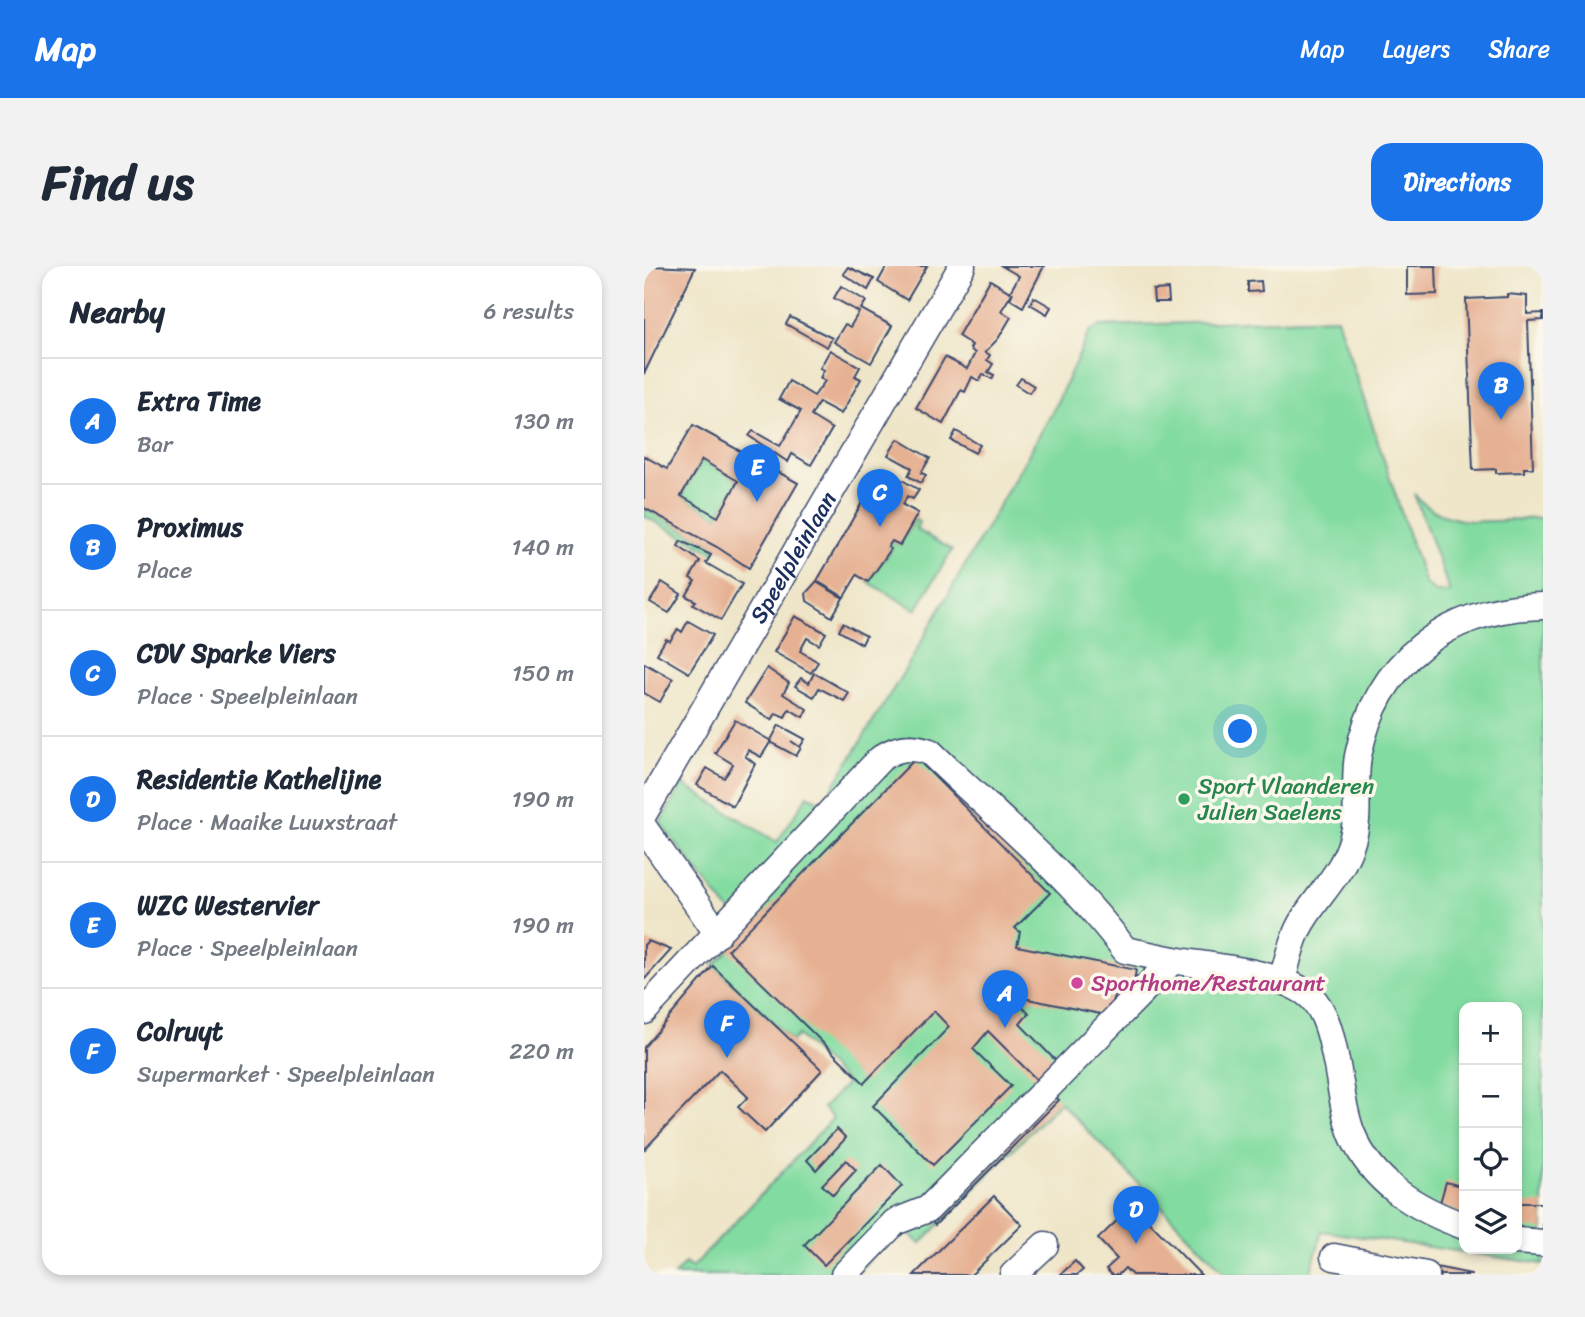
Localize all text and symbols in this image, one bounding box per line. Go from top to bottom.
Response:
text: Map [35,20,96,78]
text: Map [1300,28,1345,70]
text: Layers [1383,28,1450,70]
text: Share [1488,28,1550,70]
text: Find us [42,139,194,226]
button: Directions [1371,143,1543,221]
text: Nearby [70,285,165,339]
text: 6 results [484,291,574,332]
pin: B [1478,362,1524,420]
text: Extra Time [137,378,261,424]
text: A [85,401,101,442]
text: 130 m [513,401,574,442]
text: Bar [137,424,173,465]
pin: E [734,444,780,502]
pin: C [857,469,903,527]
street label: Speelpleinlaan [738,483,848,631]
text: Proximus [137,504,243,550]
text: B [86,527,100,568]
text: 140 m [512,527,574,568]
text: Place [137,550,192,591]
text: CDV Sparke Viers [137,630,336,676]
text: C [86,653,100,694]
text: 150 m [512,653,574,694]
text: Place · Speelpleinlaan [137,676,358,717]
your location [1223,714,1257,748]
text: Residentie Kathelijne [137,756,381,802]
place label: Sport Vlaanderen Julien Saelens [1197,766,1374,833]
text: D [86,779,100,820]
text: 190 m [512,779,574,820]
marker: Sport Vlaanderen Julien Saelens [1176,791,1192,807]
text: Place · Maaike Luuxstraat [137,802,397,843]
text: WZC Westervier [137,882,318,928]
text: E [87,905,99,946]
text: 190 m [512,905,574,946]
text: Place · Speelpleinlaan [137,928,358,969]
place label: Sporthome/Restaurant [1091,963,1326,1004]
pin: A [982,970,1028,1028]
marker: Sporthome/Restaurant [1069,975,1085,991]
pin: F [704,1000,750,1058]
map controls [1459,1002,1522,1254]
button: + [1459,1002,1522,1065]
text: Colruyt [137,1008,223,1054]
text: F [87,1031,99,1072]
text: 220 m [509,1031,574,1072]
text: Supermarket · Speelpleinlaan [137,1054,435,1095]
button: − [1459,1065,1522,1128]
button: locate [1459,1128,1522,1191]
pin: D [1113,1186,1159,1244]
button: layers [1459,1191,1522,1254]

